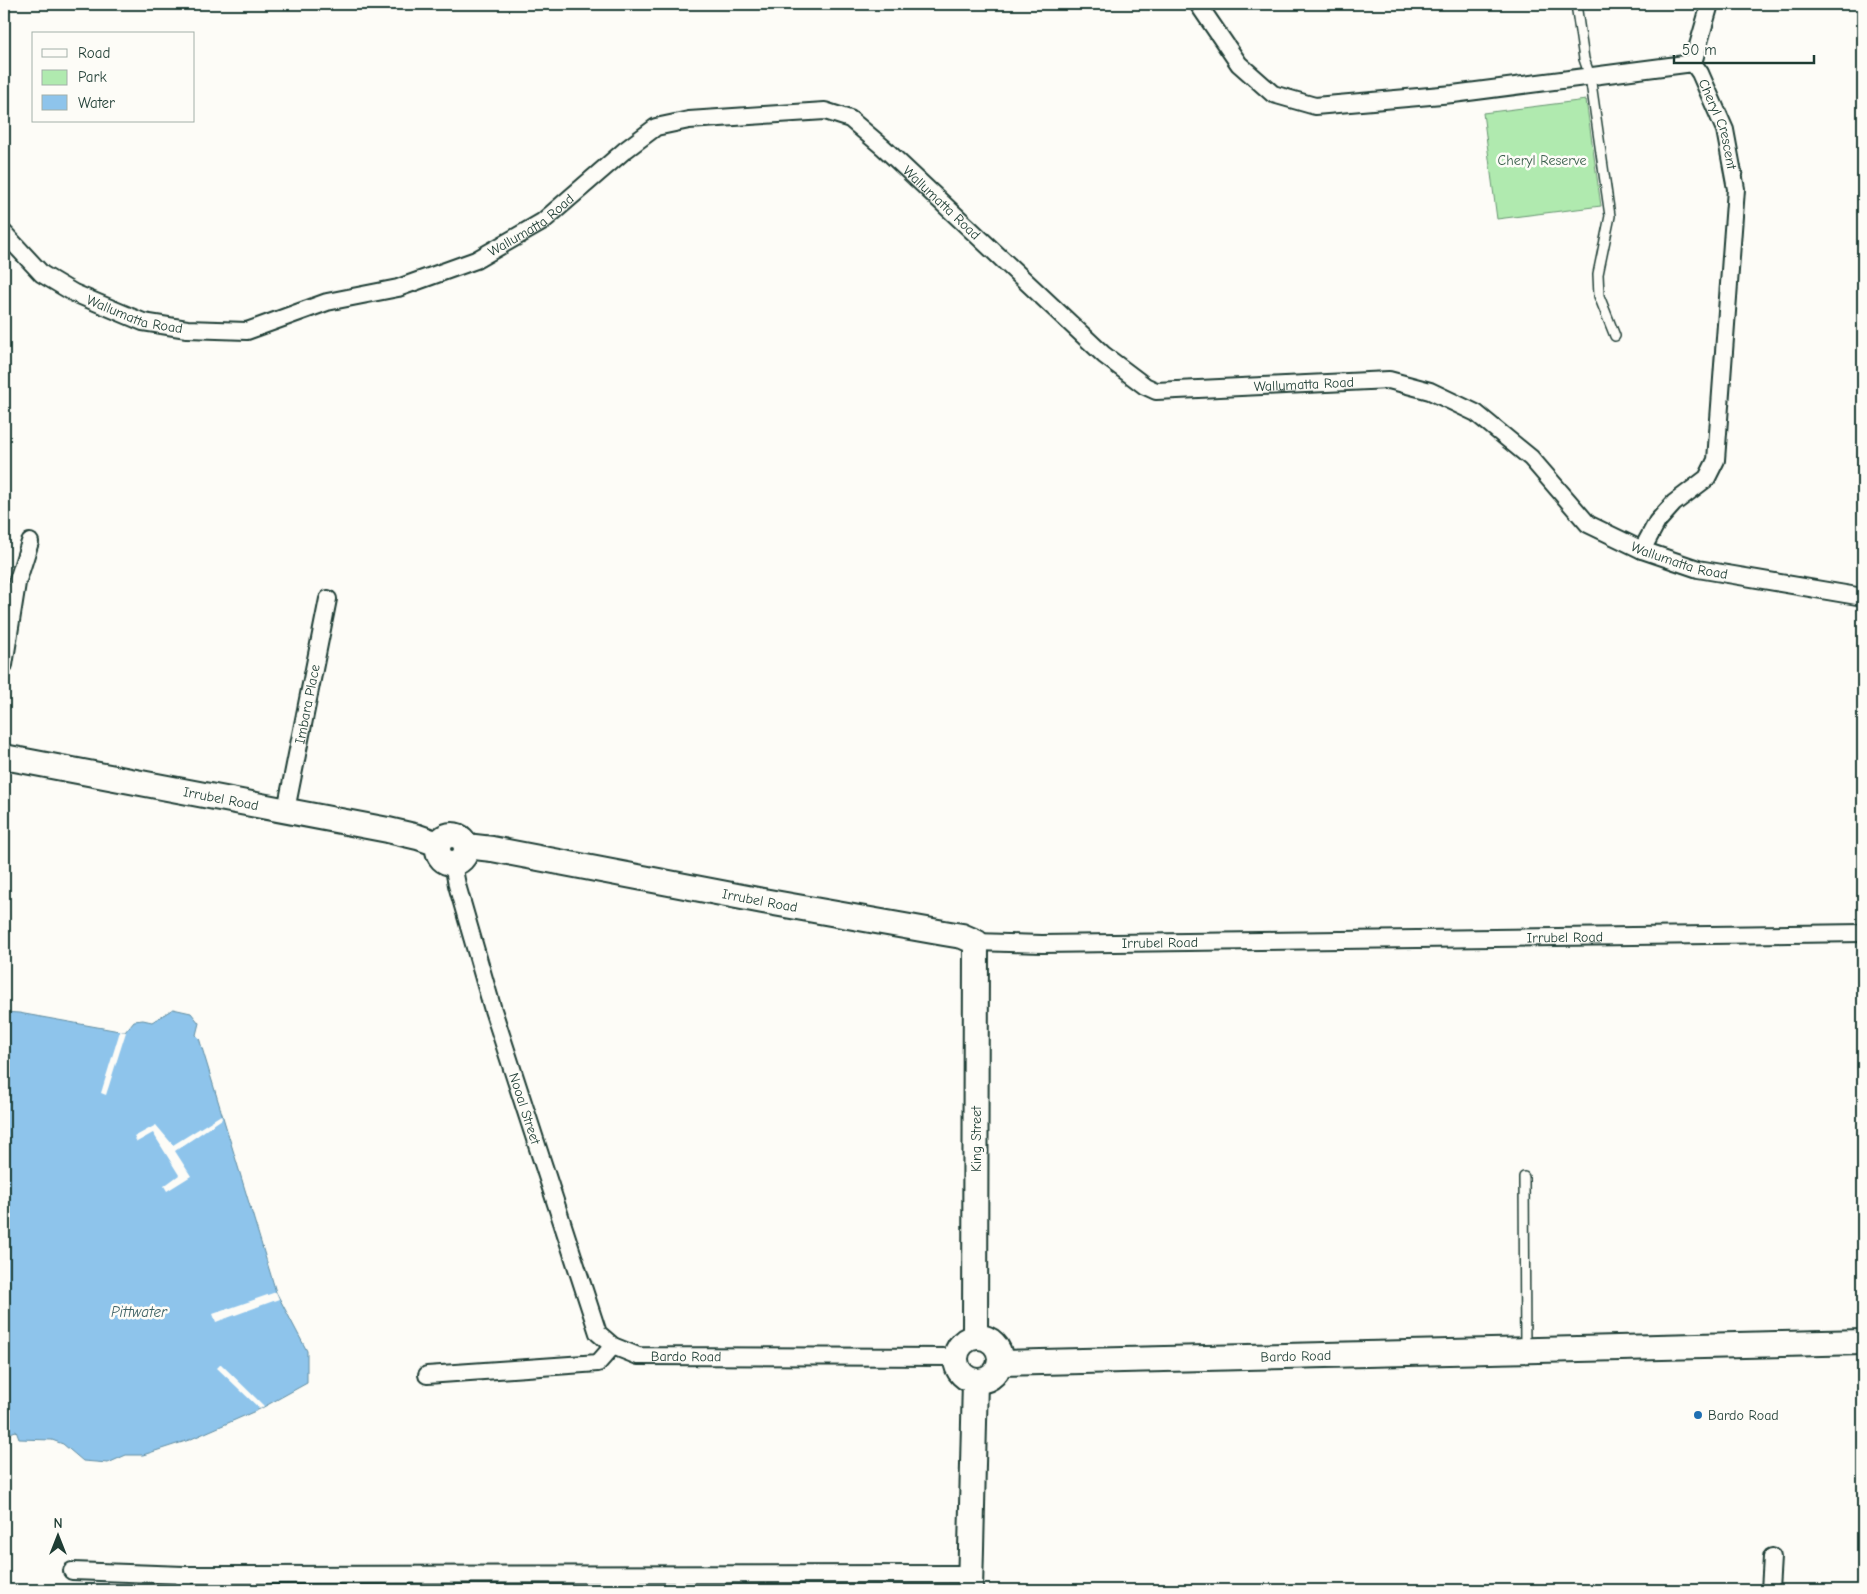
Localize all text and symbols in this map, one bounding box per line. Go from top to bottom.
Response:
legend [32,32,195,122]
scale bar [1674,32,1814,64]
text: 50 m [1682,41,1717,59]
text: Road [78,44,110,62]
text: Park [78,68,107,86]
street label: Cheryl Crescent [1695,76,1740,172]
text: Water [78,94,115,112]
park label: Cheryl Reserve [1498,152,1586,169]
street label: Wallumatta Road [899,162,984,243]
street label: Wallumatta Road [485,190,577,260]
street label: Wallumatta Road [84,291,184,337]
street label: Wallumatta Road [1253,374,1354,395]
street label: Wallumatta Road [1628,538,1729,583]
street label: Imbara Place [291,663,324,746]
street label: Irrubel Road [182,783,260,814]
street label: Irrubel Road [721,885,799,916]
street label: Irrubel Road [1527,928,1603,947]
street label: Irrubel Road [1122,934,1198,952]
street label: Nooal Street [505,1071,544,1147]
street label: King Street [968,1105,985,1172]
water label: Pittwater [111,1303,168,1321]
street label: Bardo Road [1260,1347,1332,1366]
street label: Bardo Road [651,1348,722,1365]
place label: Bardo Road [1708,1407,1779,1424]
marker: Bardo Road [1692,1409,1704,1421]
north arrow [32,1512,82,1562]
text: N [53,1515,63,1532]

